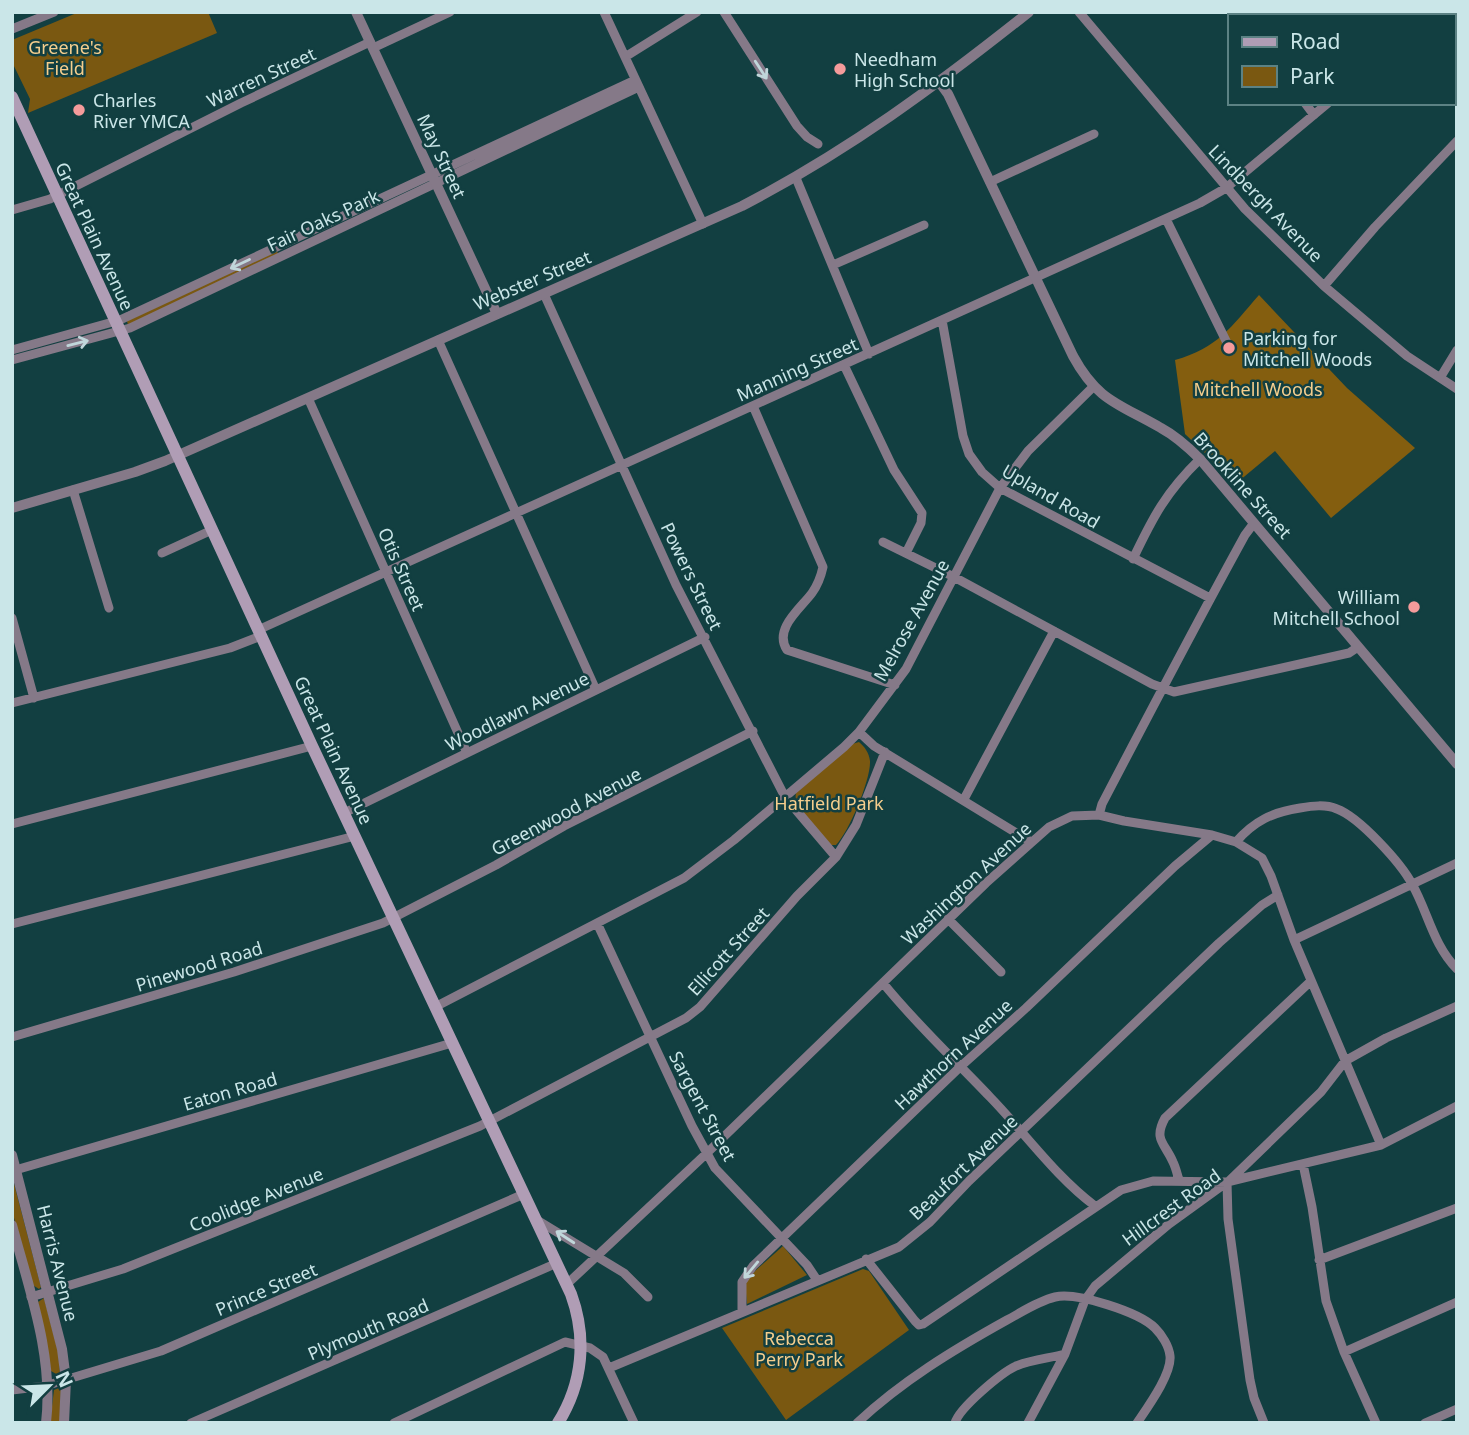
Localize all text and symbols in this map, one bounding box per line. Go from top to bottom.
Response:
legend [1228,14,1455,105]
text: Road [1290,27,1340,55]
park label: Greene's Field [28,35,102,80]
street label: Warren Street [203,41,320,113]
place label: Needham High School [854,47,955,92]
one-way arrow [755,59,769,79]
marker: Needham High School [832,61,848,77]
text: Park [1290,62,1335,90]
place label: Charles River YMCA [93,88,190,133]
marker: Charles River YMCA [71,102,87,118]
street label: May Street [412,110,472,203]
street label: Lindbergh Avenue [1204,139,1328,267]
street label: Great Plain Avenue [50,158,140,314]
street label: Fair Oaks Park [263,183,383,257]
street label: Webster Street [470,244,595,316]
one-way arrow [230,258,251,271]
place label: Parking for Mitchell Woods [1243,326,1372,371]
street label: Manning Street [733,331,862,406]
one-way arrow [66,336,89,349]
marker: Parking for Mitchell Woods [1221,340,1237,356]
park label: Mitchell Woods [1193,377,1323,401]
street label: Brookline Street [1189,427,1298,544]
street label: Upland Road [998,458,1104,534]
street label: Powers Street [656,518,729,634]
street label: Otis Street [373,524,431,615]
street label: Melrose Avenue [868,555,954,685]
place label: William Mitchell School [1273,585,1400,630]
marker: William Mitchell School [1406,599,1422,615]
street label: Woodlawn Avenue [441,666,593,756]
street label: Great Plain Avenue [289,672,379,828]
street label: Greenwood Avenue [487,761,645,861]
park label: Hatfield Park [774,791,884,815]
street label: Washington Avenue [896,816,1036,950]
street label: Ellicott Street [682,901,775,1000]
street label: Pinewood Road [133,935,265,997]
street label: Hawthorn Avenue [889,993,1017,1115]
street label: Sargent Street [664,1047,742,1166]
street label: Eaton Road [180,1066,280,1116]
street label: Beaufort Avenue [904,1109,1022,1225]
street label: Coolidge Avenue [185,1161,327,1237]
street label: Hillcrest Road [1117,1163,1225,1251]
street label: Harris Avenue [32,1202,84,1324]
one-way arrow [556,1230,576,1244]
street label: Prince Street [212,1257,321,1321]
one-way arrow [743,1261,759,1279]
street label: Plymouth Road [304,1293,432,1365]
park label: Rebecca Perry Park [755,1326,843,1371]
north arrow [14,1351,84,1421]
text: N [50,1367,80,1391]

